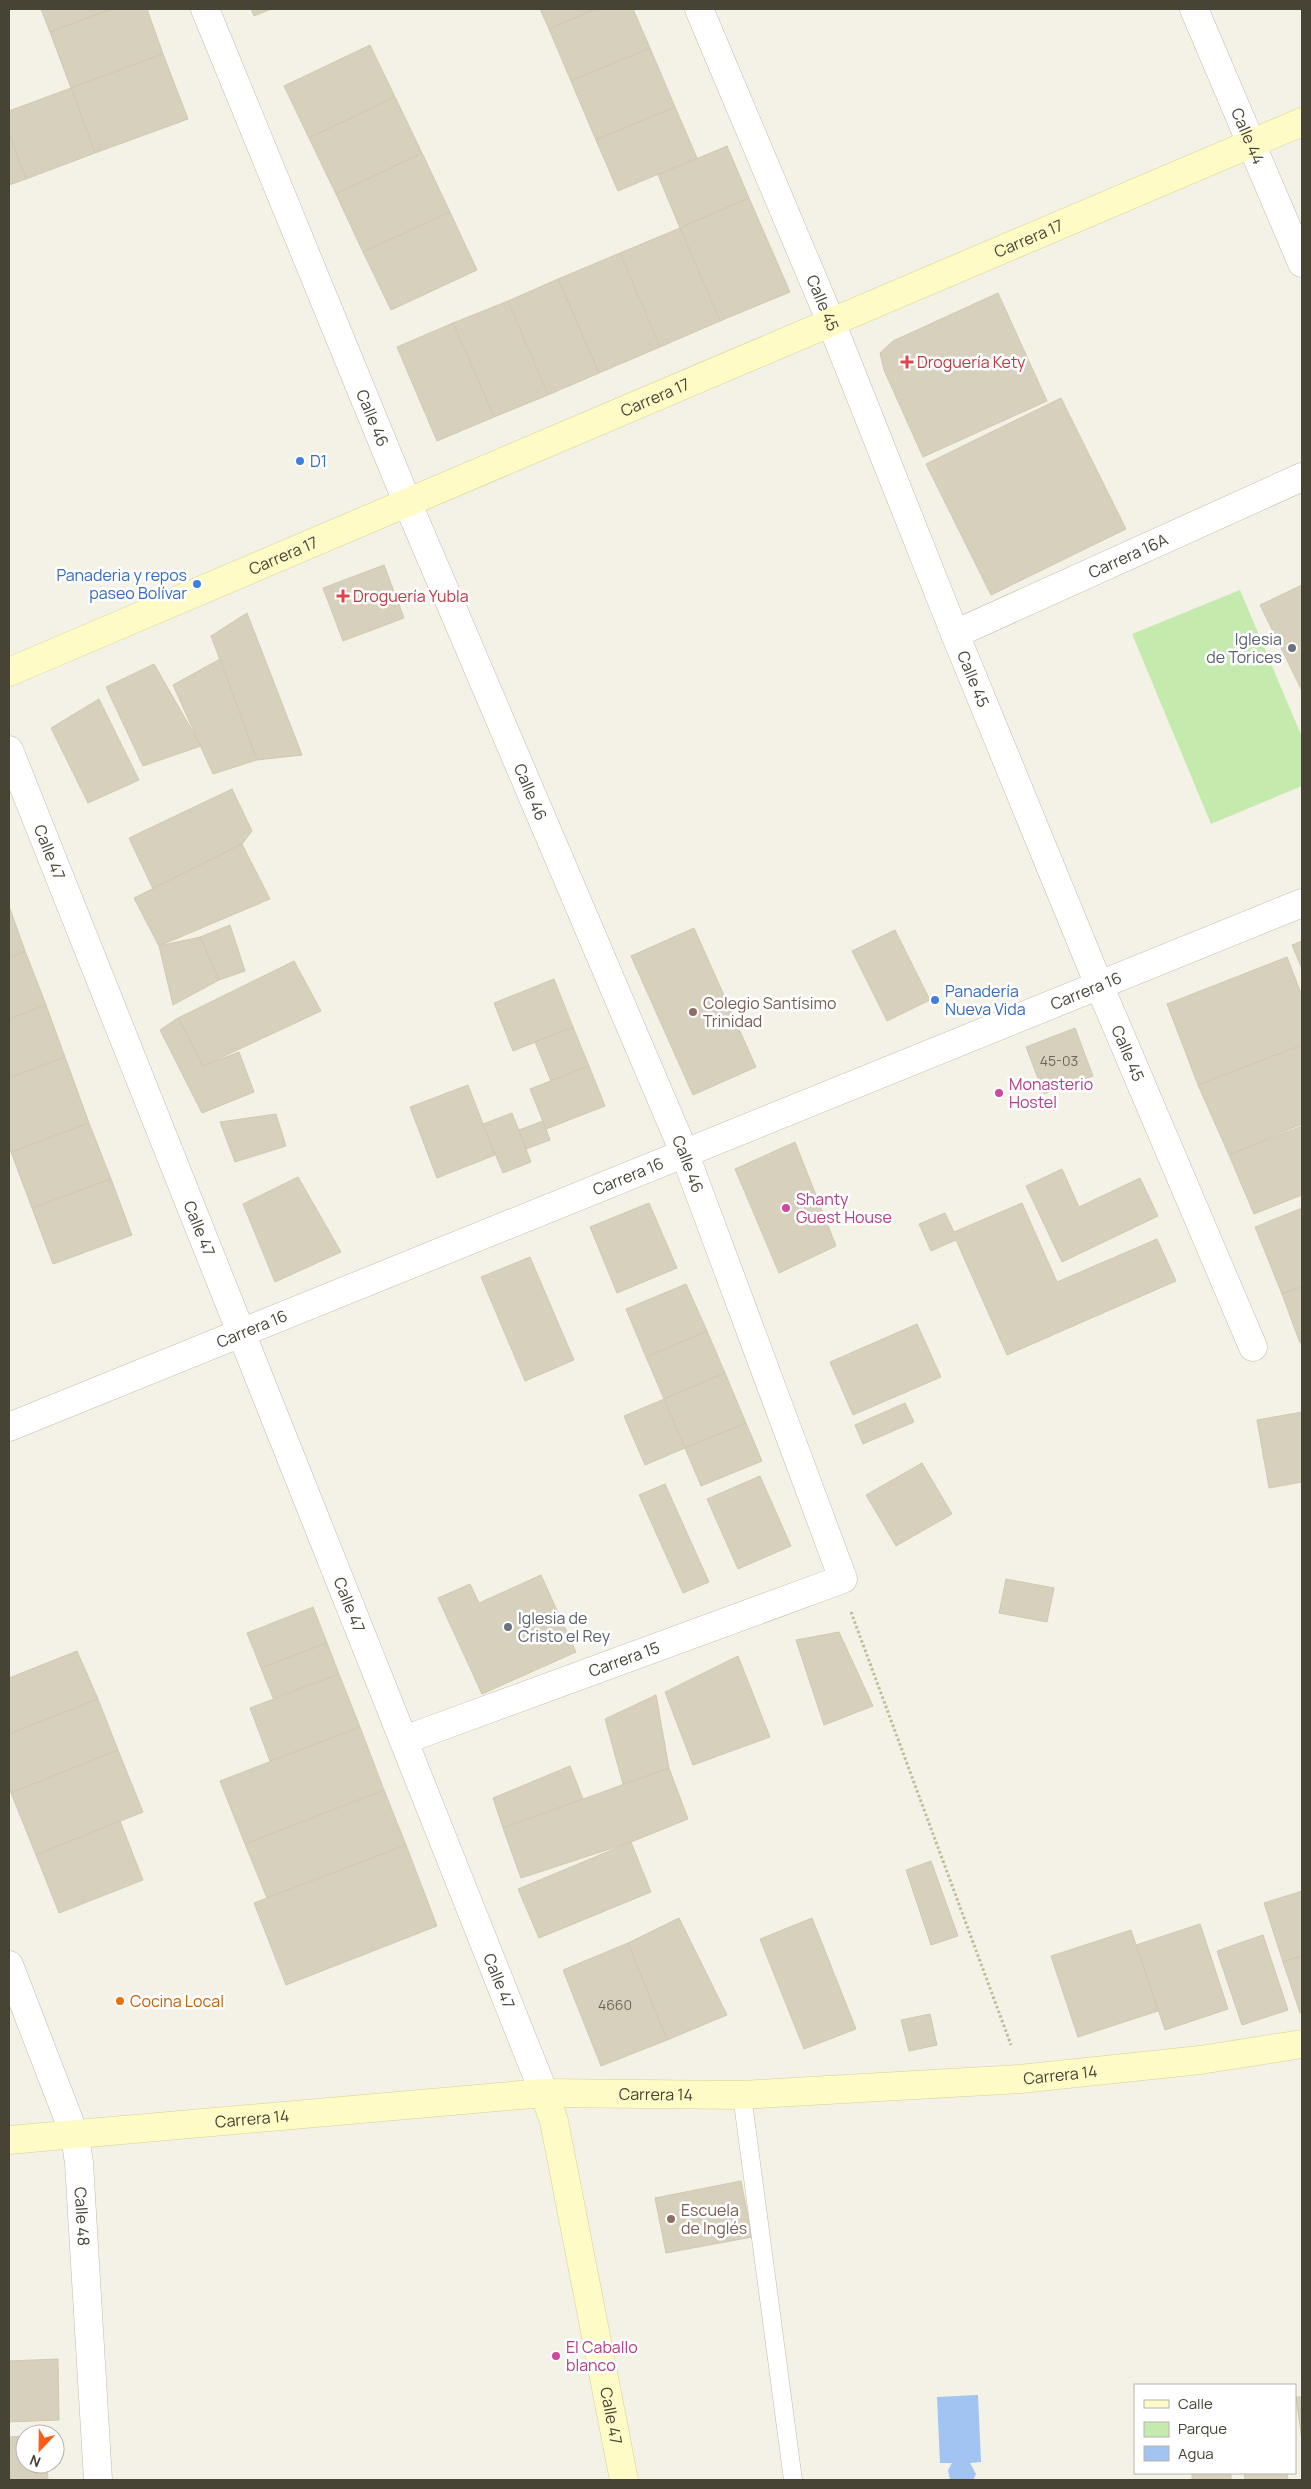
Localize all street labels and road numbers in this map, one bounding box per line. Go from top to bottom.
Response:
street label: Calle 44 [1226,104,1270,168]
street label: Carrera 17 [991,214,1066,263]
street label: Calle 45 [801,271,844,334]
street label: Carrera 17 [617,373,693,422]
street label: Calle 46 [351,386,394,450]
street label: Carrera 16A [1085,528,1171,583]
street label: Carrera 17 [245,531,321,580]
street label: Calle 45 [952,647,995,710]
street label: Calle 46 [509,760,552,824]
street label: Calle 47 [29,821,71,883]
street label: Carrera 16 [1047,966,1125,1015]
street label: Calle 45 [1106,1022,1150,1085]
street label: Calle 46 [667,1132,709,1196]
street label: Carrera 16 [589,1152,667,1200]
street label: Calle 47 [179,1197,221,1259]
street label: Carrera 16 [213,1304,291,1353]
street label: Calle 47 [329,1574,370,1636]
street label: Carrera 15 [585,1636,663,1682]
street label: Calle 47 [478,1950,520,2012]
street label: Carrera 14 [1022,2060,1098,2090]
street label: Carrera 14 [619,2083,693,2106]
street label: Carrera 14 [214,2104,290,2133]
street label: Calle 48 [69,2186,95,2246]
street label: Calle 47 [595,2385,628,2446]

